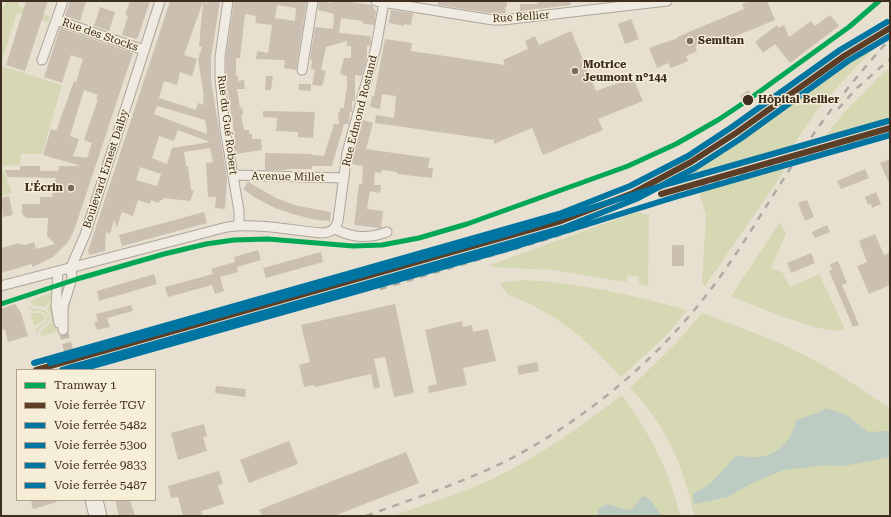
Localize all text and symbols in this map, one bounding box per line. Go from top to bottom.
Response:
street label: Rue Bellier [492,8,550,26]
street label: Rue des Stocks [60,16,140,54]
place label: Semitan [698,34,744,48]
marker: Semitan [685,36,695,46]
street label: Rue Edmond Rostand [340,54,380,168]
place label: Motrice Jeumont n°144 [583,58,667,84]
marker: Motrice Jeumont n°144 [570,66,580,76]
street label: Rue du Gué Robert [214,74,240,176]
marker: Hôpital Bellier [741,93,755,107]
place label: Hôpital Bellier [758,93,839,107]
street label: Boulevard Ernest Dalby [80,108,132,230]
street label: Avenue Millet [251,170,325,184]
place label: L'Écrin [25,181,63,195]
marker: L'Écrin [66,183,76,193]
legend [16,369,156,501]
text: Tramway 1 [54,378,117,392]
text: Voie ferrée TGV [54,398,145,412]
text: Voie ferrée 5482 [54,418,147,432]
text: Voie ferrée 5300 [54,438,147,452]
text: Voie ferrée 9833 [54,458,147,472]
text: Voie ferrée 5487 [54,478,147,492]

